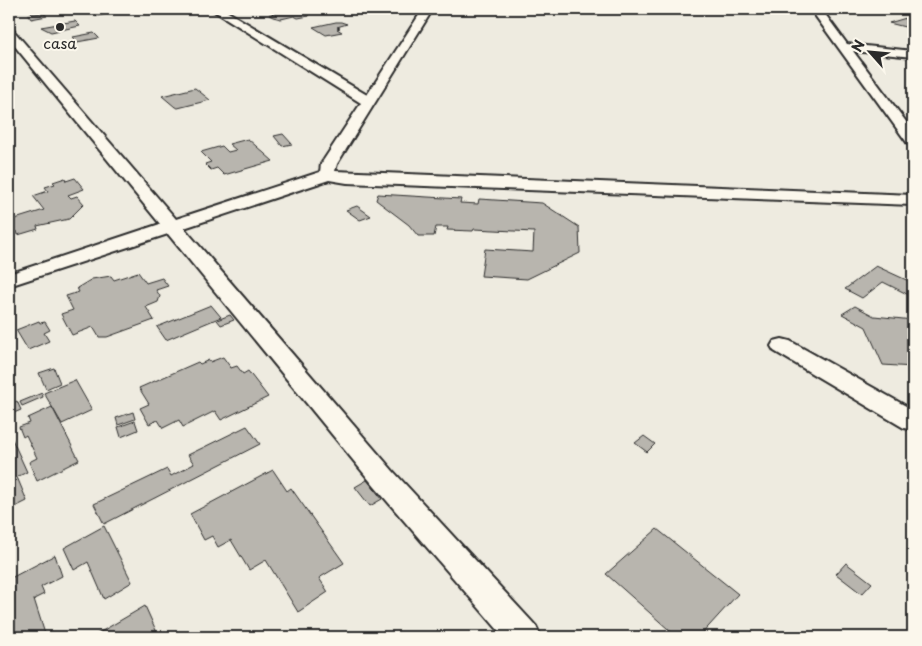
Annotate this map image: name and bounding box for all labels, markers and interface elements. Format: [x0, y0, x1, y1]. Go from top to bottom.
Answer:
marker: casa [54, 21, 66, 33]
north arrow [844, 28, 894, 78]
place label: casa [43, 31, 77, 54]
text: N [846, 36, 870, 56]

